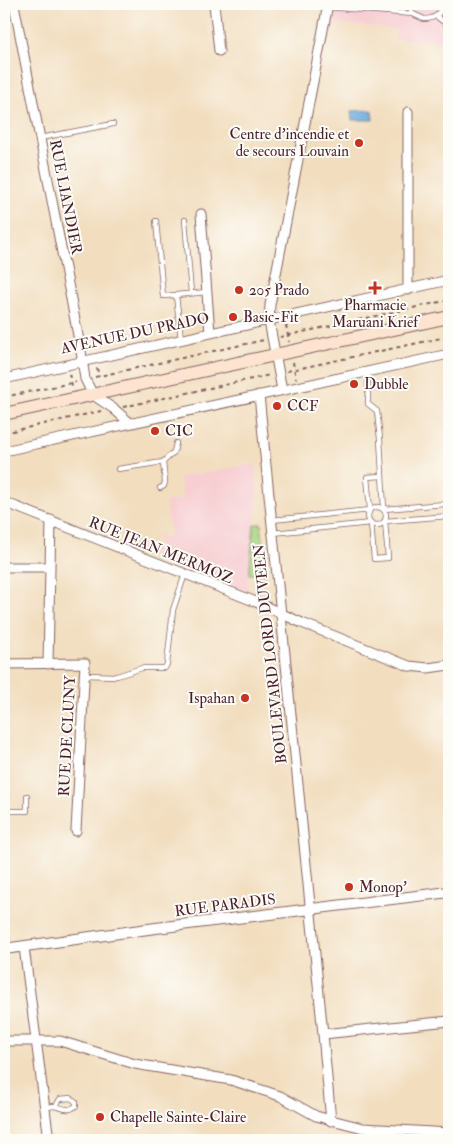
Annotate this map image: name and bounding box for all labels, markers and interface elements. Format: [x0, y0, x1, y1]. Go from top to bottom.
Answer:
place label: Centre d'incendie et de secours Louvain [230, 125, 349, 161]
marker: Centre d'incendie et de secours Louvain [353, 137, 365, 149]
street label: RUE LIANDIER [45, 138, 86, 257]
place label: 205 Prado [249, 281, 309, 300]
marker: Pharmacie Maruani Krief [369, 282, 381, 294]
marker: 205 Prado [233, 284, 245, 296]
place label: Pharmacie Maruani Krief [332, 296, 420, 332]
street label: AVENUE DU PRADO [58, 308, 211, 359]
place label: Basic-Fit [243, 308, 299, 327]
marker: Basic-Fit [227, 311, 239, 323]
place label: Dubble [364, 375, 409, 394]
marker: Dubble [348, 378, 360, 390]
place label: CCF [287, 397, 319, 416]
marker: CCF [271, 400, 283, 412]
place label: CIC [165, 422, 193, 441]
marker: CIC [149, 425, 161, 437]
street label: RUE JEAN MERMOZ [86, 513, 236, 589]
street label: BOULEVARD LORD DUVEEN [249, 543, 291, 765]
street label: RUE DE CLUNY [55, 674, 80, 797]
place label: Ispahan [188, 689, 235, 709]
marker: Ispahan [239, 692, 251, 704]
place label: Monop' [359, 878, 407, 898]
marker: Monop' [343, 881, 355, 893]
street label: RUE PARADIS [174, 890, 277, 921]
place label: Chapelle Sainte-Claire [110, 1108, 246, 1128]
marker: Chapelle Sainte-Claire [94, 1111, 106, 1123]

